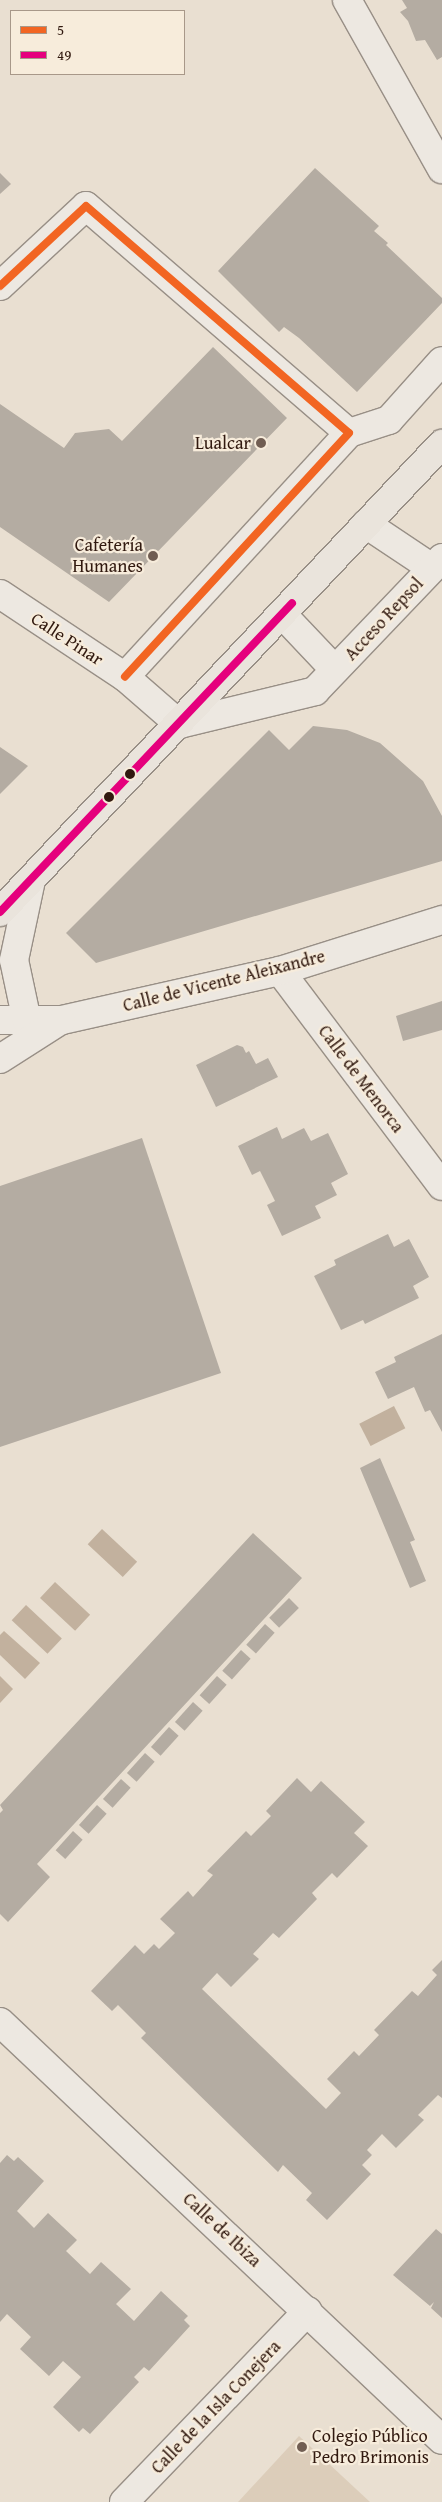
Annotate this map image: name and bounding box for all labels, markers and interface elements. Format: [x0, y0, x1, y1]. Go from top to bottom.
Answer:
legend [10, 10, 185, 75]
text: 5 [57, 19, 64, 40]
text: 49 [57, 44, 71, 65]
place label: Lualcar [195, 432, 251, 454]
marker: Lualcar [255, 437, 267, 449]
place label: Cafetería Humanes [72, 535, 143, 578]
marker: Cafetería Humanes [147, 550, 159, 562]
street label: Acceso Repsol [340, 573, 428, 665]
street label: Calle Pinar [27, 608, 107, 670]
unlabelled marker [125, 769, 135, 779]
unlabelled marker [104, 792, 114, 802]
street label: Calle de Vicente Aleixandre [121, 945, 327, 1017]
street label: Calle de Menorca [314, 1021, 408, 1137]
street label: Calle de Ibiza [178, 2188, 266, 2272]
street label: Calle de la Isla Conejera [147, 2336, 285, 2478]
place label: Colegio Público Pedro Brimonis [312, 2426, 429, 2468]
marker: Colegio Público Pedro Brimonis [296, 2441, 308, 2453]

